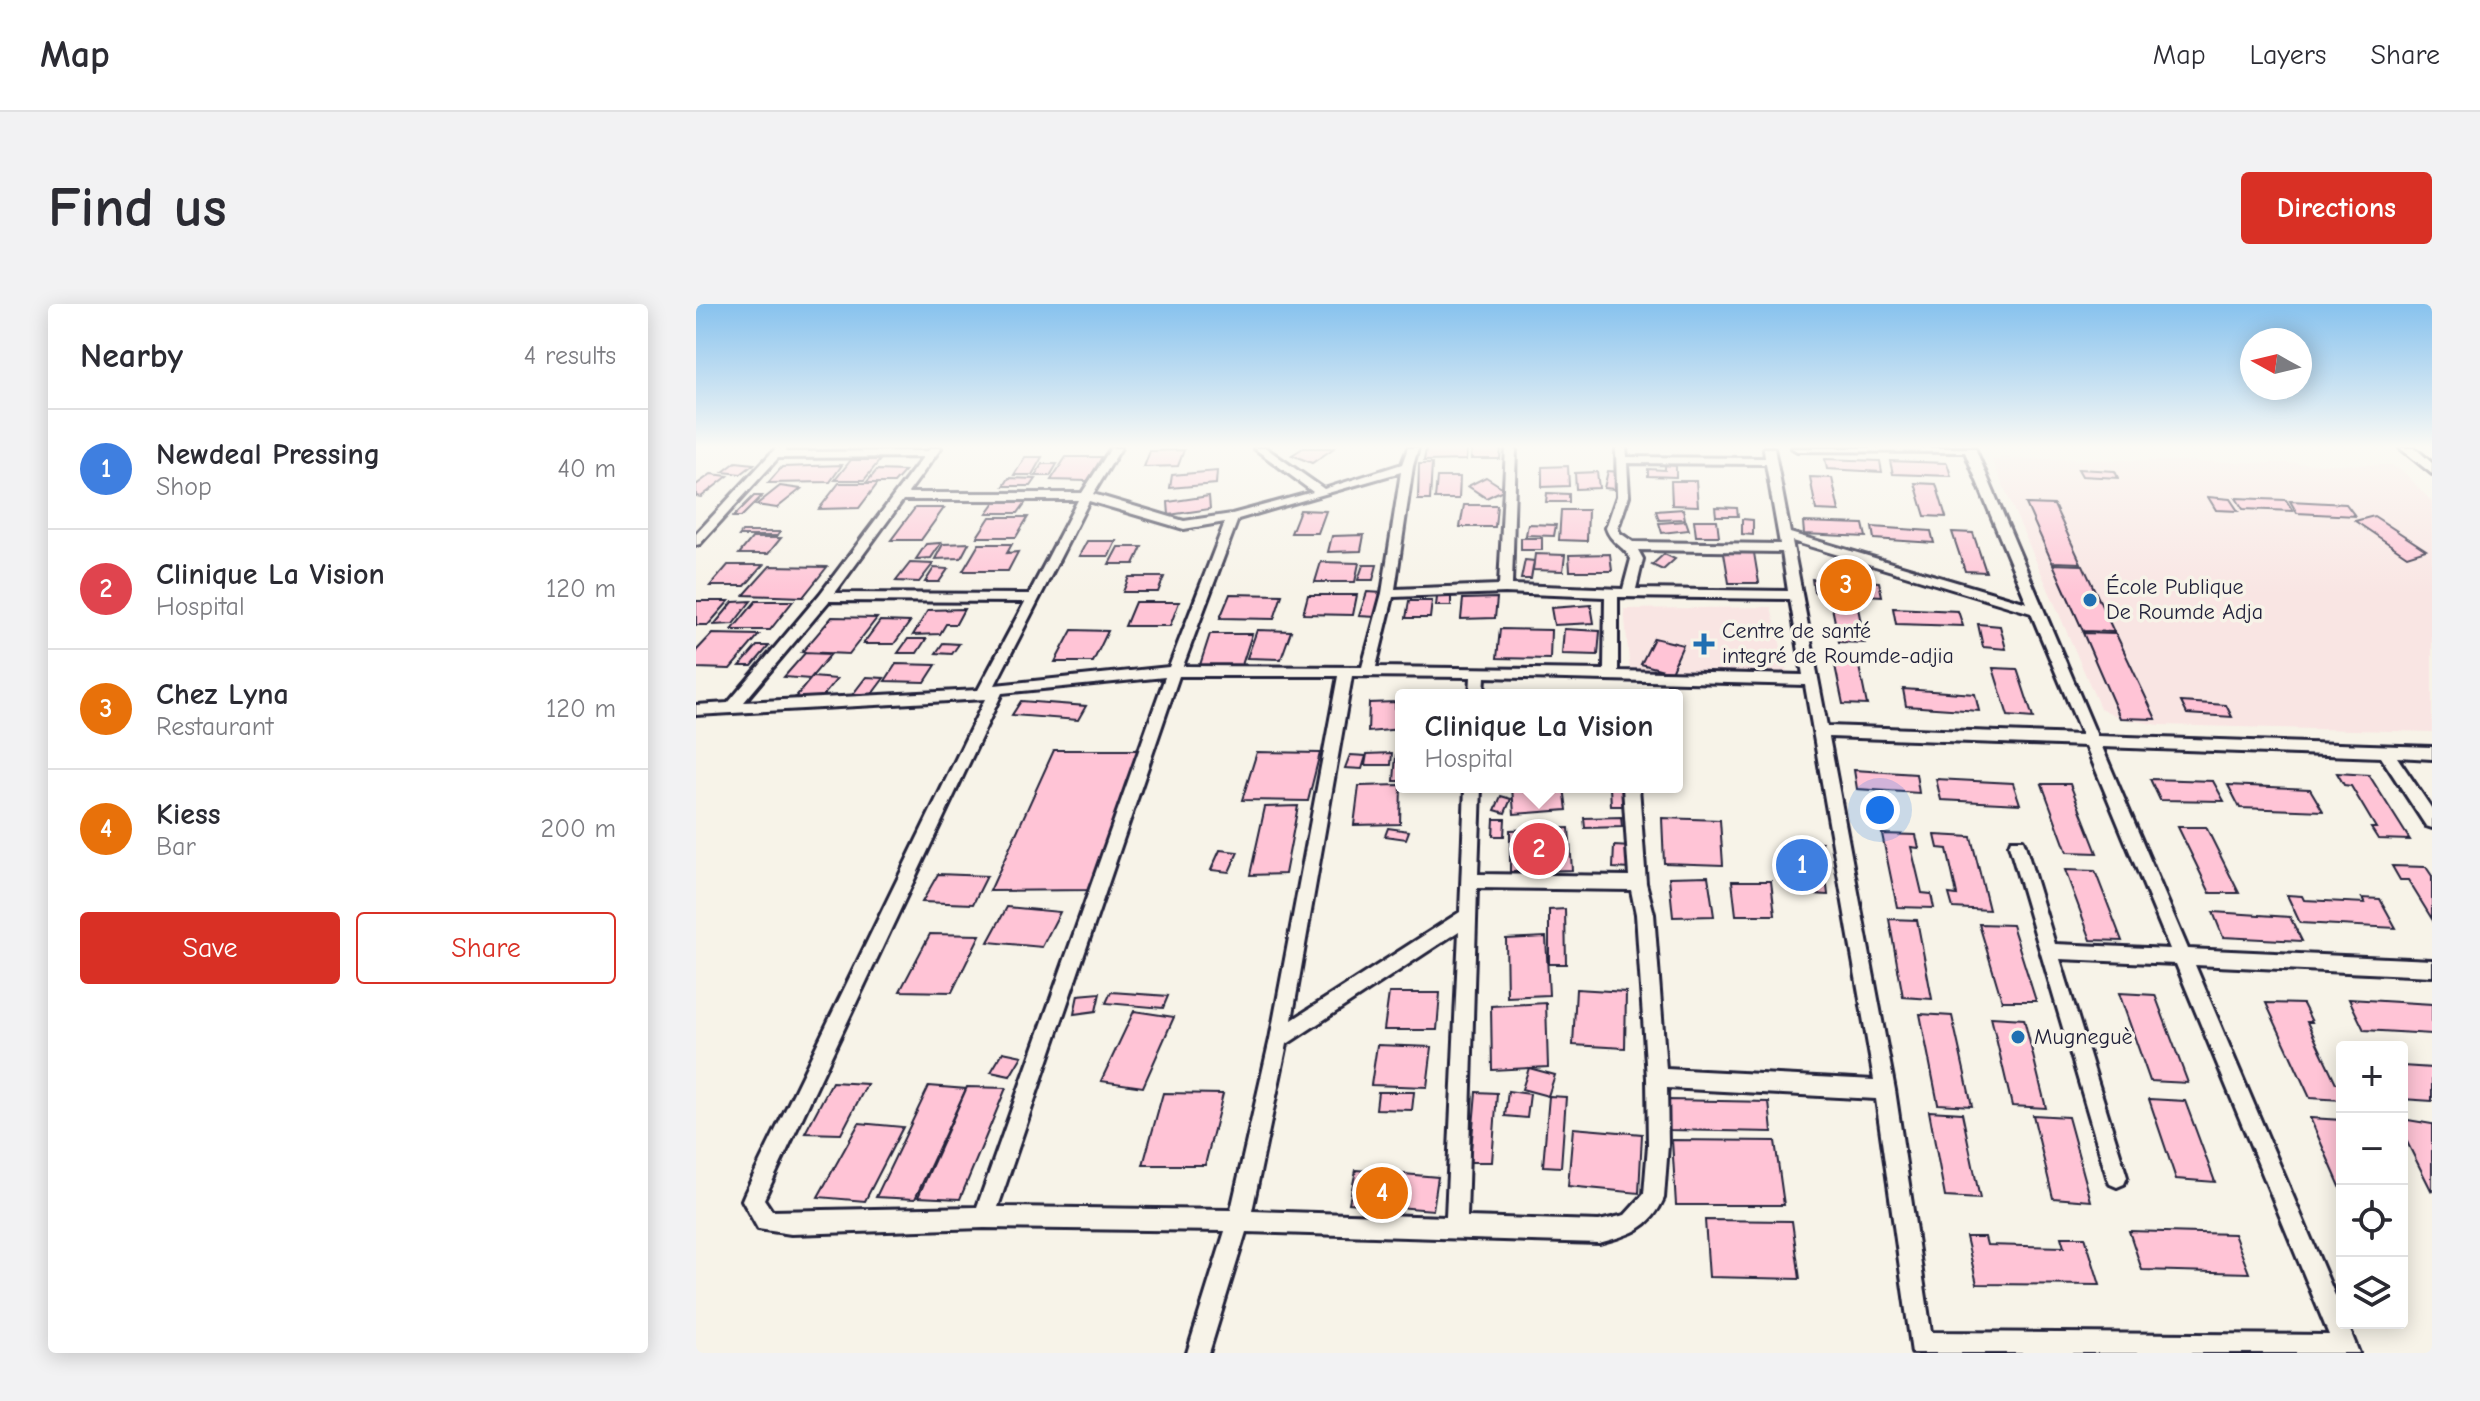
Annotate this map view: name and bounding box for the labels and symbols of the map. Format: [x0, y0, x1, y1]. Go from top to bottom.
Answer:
north arrow [2240, 328, 2312, 400]
pin: 3 [1820, 555, 1872, 615]
place label: École Publique De Roumde Adja [2106, 574, 2263, 625]
marker: École Publique De Roumde Adja [2081, 591, 2099, 609]
place label: Centre de santé integré de Roumde-adjia [1722, 618, 1954, 669]
marker: Centre de santé integré de Roumde-adjia [1693, 633, 1715, 655]
your location [1860, 790, 1900, 830]
pin: 2 [1513, 819, 1565, 879]
pin: 1 [1776, 835, 1828, 895]
place label: Mugneguè [2034, 1024, 2132, 1050]
marker: Mugneguè [2009, 1028, 2027, 1046]
pin: 4 [1356, 1163, 1408, 1223]

